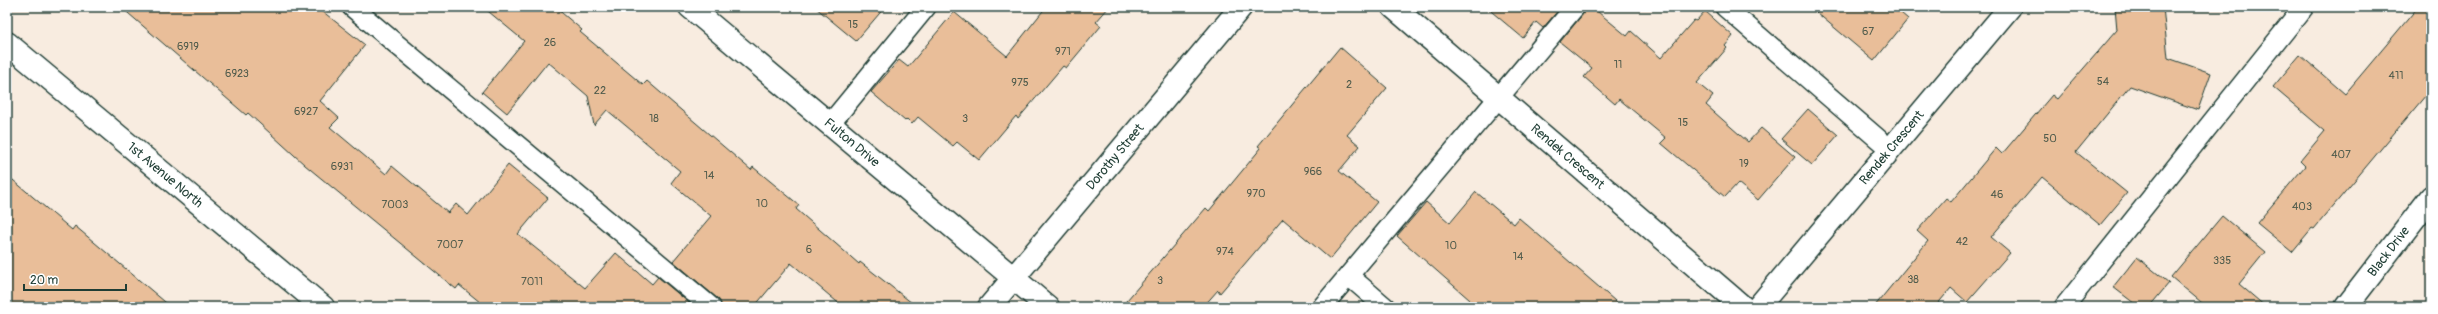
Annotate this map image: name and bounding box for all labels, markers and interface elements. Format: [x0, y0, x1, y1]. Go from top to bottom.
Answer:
house number: 15 [848, 18, 858, 31]
house number: 67 [1862, 25, 1874, 38]
house number: 26 [544, 36, 556, 49]
house number: 6919 [177, 40, 199, 53]
house number: 971 [1055, 45, 1071, 58]
house number: 11 [1614, 58, 1622, 71]
house number: 6923 [225, 67, 249, 80]
house number: 411 [2389, 69, 2403, 82]
house number: 54 [2097, 75, 2110, 88]
house number: 975 [1011, 76, 1029, 89]
house number: 2 [1346, 78, 1352, 91]
house number: 22 [594, 84, 606, 97]
house number: 6927 [294, 105, 318, 118]
street label: Rendek Crescent [1856, 107, 1928, 188]
house number: 18 [649, 112, 659, 125]
house number: 3 [962, 112, 968, 125]
street label: Fulton Drive [821, 115, 883, 171]
house number: 15 [1678, 116, 1688, 129]
street label: Dorothy Street [1083, 120, 1148, 193]
street label: Rendek Crescent [1527, 121, 1608, 193]
house number: 50 [2043, 132, 2057, 145]
street label: 1st Avenue North [124, 139, 206, 211]
house number: 407 [2331, 148, 2351, 161]
house number: 19 [1739, 157, 1749, 170]
house number: 6931 [331, 160, 353, 173]
house number: 966 [1304, 165, 1322, 178]
house number: 14 [704, 169, 715, 182]
house number: 970 [1247, 187, 1266, 200]
house number: 46 [1991, 188, 2003, 201]
house number: 10 [756, 197, 768, 210]
house number: 7003 [382, 198, 408, 211]
house number: 403 [2292, 200, 2312, 213]
street label: Black Drive [2364, 223, 2414, 280]
house number: 42 [1956, 235, 1968, 248]
house number: 7007 [437, 238, 464, 251]
house number: 10 [1445, 239, 1457, 252]
house number: 6 [806, 243, 812, 256]
house number: 974 [1216, 245, 1235, 258]
house number: 14 [1513, 250, 1524, 263]
house number: 335 [2213, 254, 2231, 267]
scale bar [24, 266, 126, 292]
text: 20 m [30, 273, 59, 288]
house number: 38 [1907, 273, 1919, 286]
house number: 3 [1157, 274, 1163, 287]
house number: 7011 [521, 275, 543, 288]

